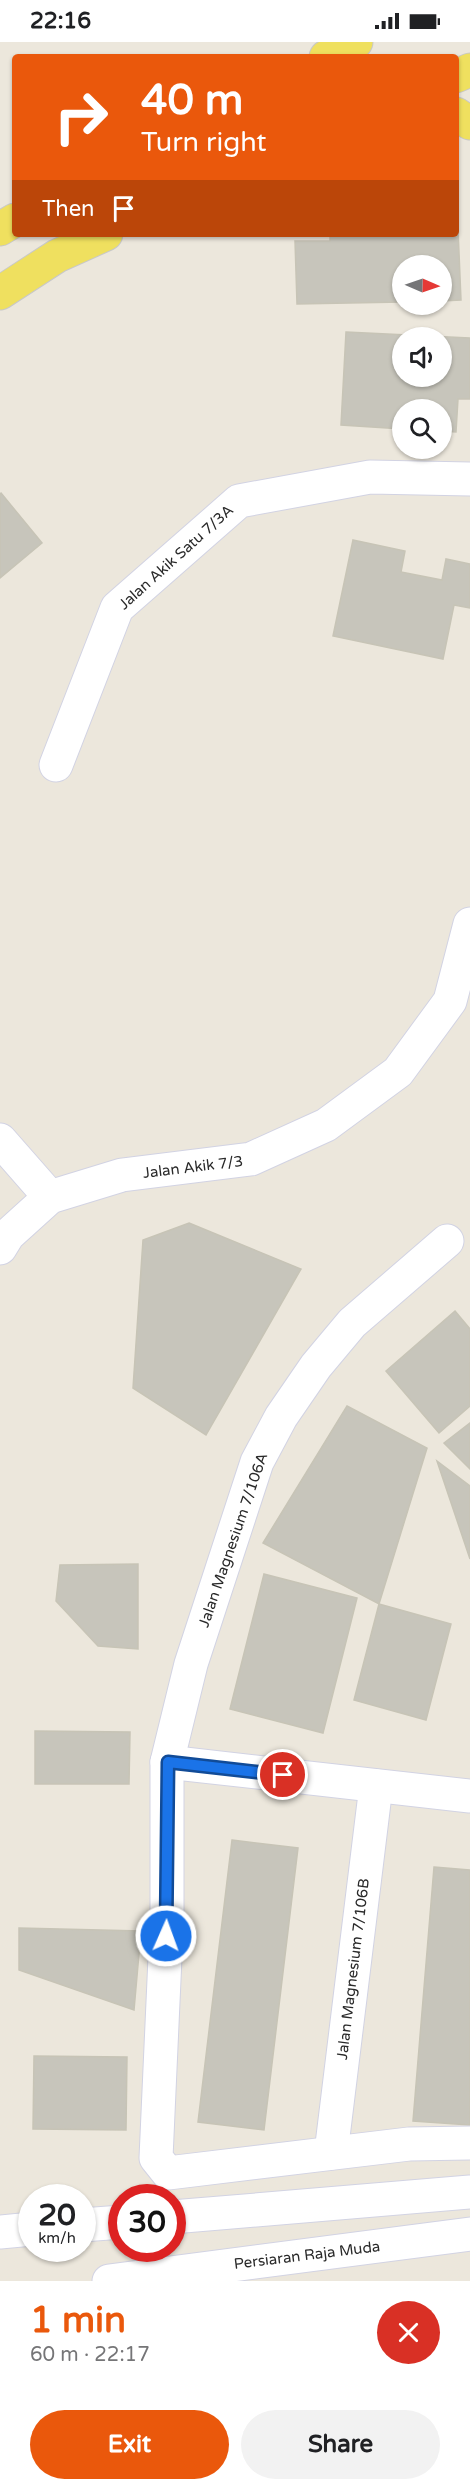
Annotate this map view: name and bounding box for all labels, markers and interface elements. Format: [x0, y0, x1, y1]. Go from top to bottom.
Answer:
text: 22:16 [30, 8, 91, 34]
text: 40 m [141, 75, 243, 126]
icon: right [42, 78, 120, 156]
text: Turn right [141, 126, 267, 159]
icon: arrive [107, 192, 140, 225]
text: Then [42, 196, 95, 222]
north arrow [392, 255, 452, 315]
map controls [392, 255, 452, 459]
button: sound [392, 327, 452, 387]
button: search [392, 399, 452, 459]
street label: Jalan Akik Satu 7/3A [115, 501, 237, 613]
street label: Jalan Akik 7/3 [142, 1152, 244, 1182]
street label: Jalan Magnesium 7/106A [195, 1450, 271, 1630]
pin [257, 1749, 308, 1800]
icon: arrive [266, 1758, 299, 1791]
street label: Jalan Magnesium 7/106B [333, 1877, 373, 2061]
position arrow [134, 1904, 198, 1968]
speed limit sign: 30 [108, 2184, 186, 2262]
text: 20 [38, 2197, 76, 2234]
text: km/h [38, 2229, 76, 2247]
street label: Persiaran Raja Muda [233, 2237, 381, 2273]
text: 1 min [30, 2299, 126, 2342]
button: close [377, 2301, 440, 2364]
text: 60 m · 22:17 [30, 2343, 150, 2367]
button: Exit [30, 2410, 229, 2479]
button: Share [241, 2410, 440, 2479]

